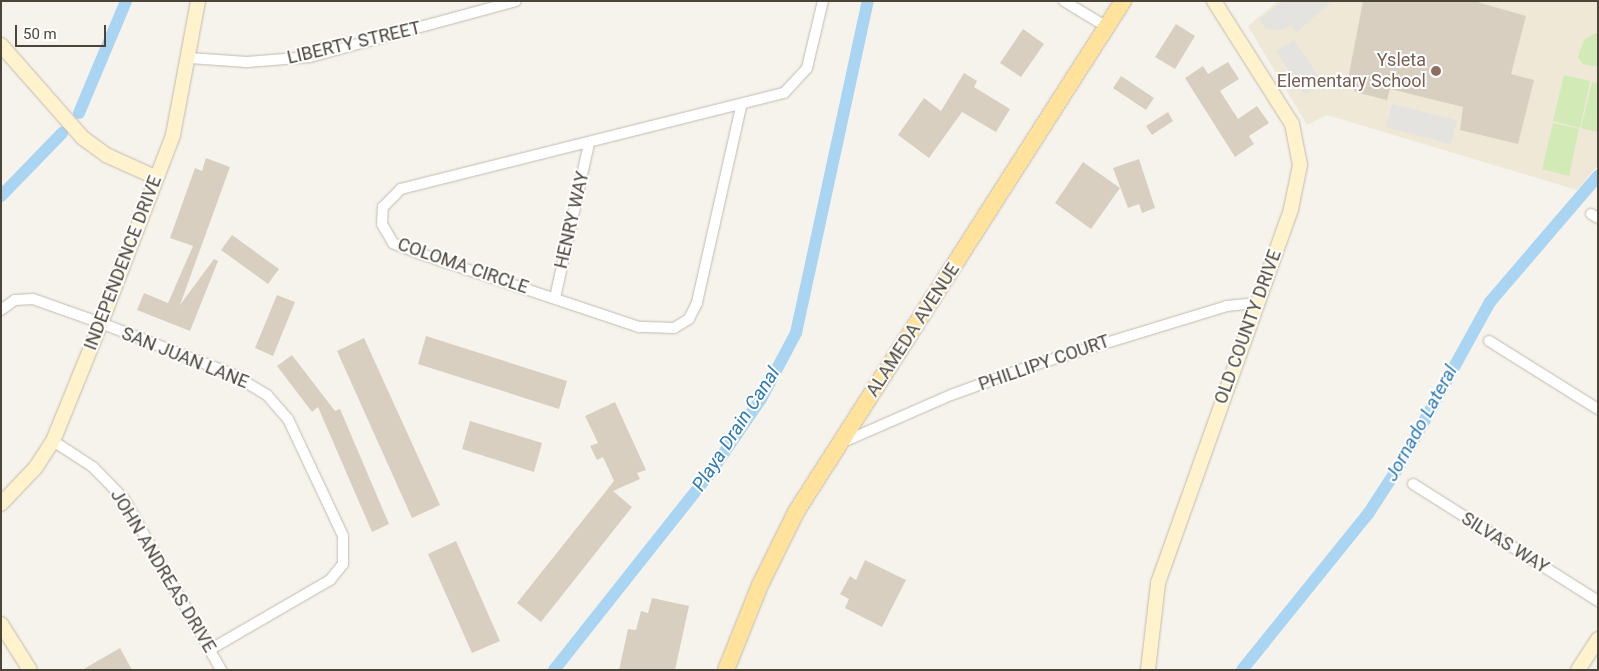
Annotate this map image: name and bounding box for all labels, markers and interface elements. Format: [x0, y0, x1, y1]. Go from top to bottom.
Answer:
scale bar [18, 15, 109, 47]
street label: LIBERTY STREET [285, 17, 423, 69]
text: 50 m [23, 25, 57, 43]
place label: Ysleta Elementary School [1277, 50, 1426, 92]
marker: Ysleta Elementary School [1430, 65, 1442, 77]
street label: HENRY WAY [550, 169, 594, 271]
street label: INDEPENDENCE DRIVE [80, 173, 166, 353]
street label: COLOMA CIRCLE [395, 233, 531, 299]
street label: OLD COUNTY DRIVE [1210, 247, 1286, 407]
street label: ALAMEDA AVENUE [862, 259, 964, 401]
street label: SAN JUAN LANE [118, 323, 252, 393]
street label: PHILLIPY COURT [976, 331, 1112, 395]
water label: Jornado Lateral [1380, 361, 1462, 485]
water label: Playa Drain Canal [687, 363, 785, 495]
street label: JOHN ANDREAS DRIVE [106, 485, 220, 657]
street label: SILVAS WAY [1457, 508, 1553, 578]

